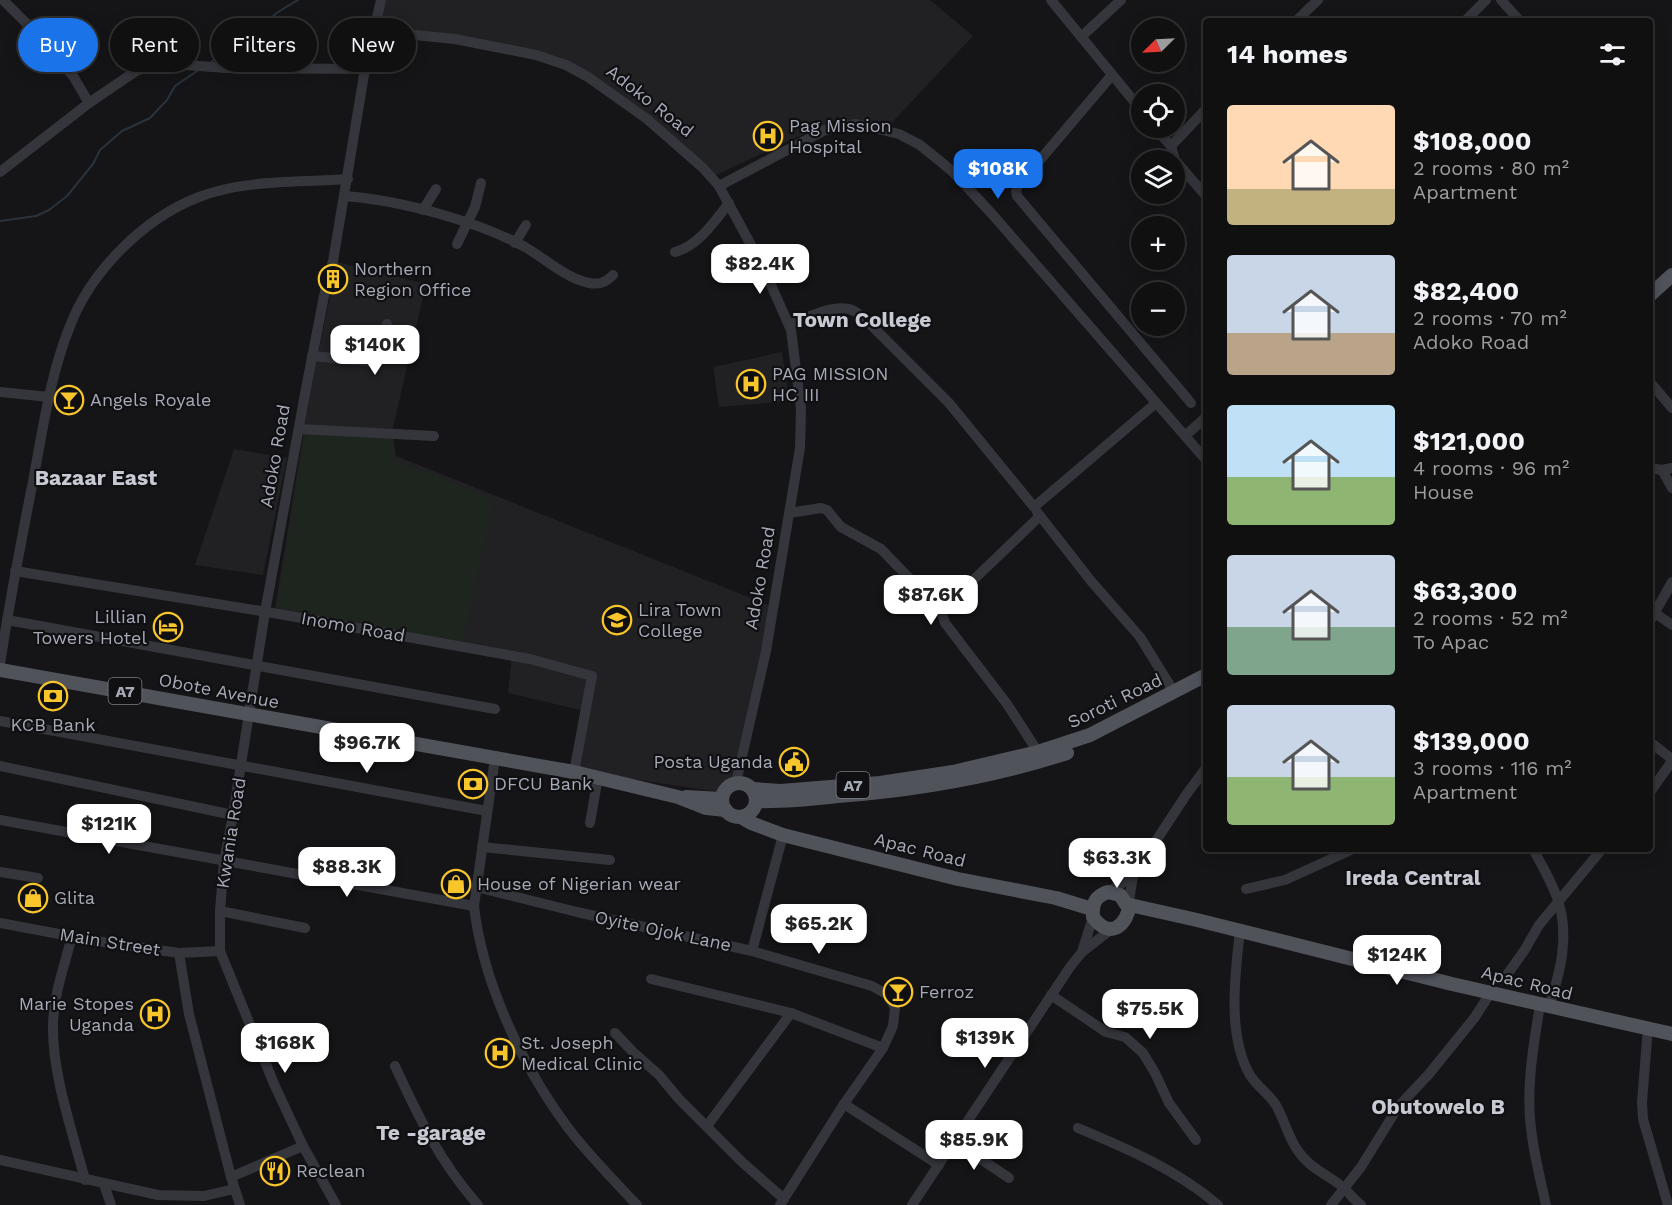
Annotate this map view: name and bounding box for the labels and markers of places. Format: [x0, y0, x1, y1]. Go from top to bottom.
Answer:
place label: Pag Mission Hospital [789, 115, 892, 157]
hospital icon: Pag Mission Hospital [752, 120, 784, 152]
pin: $108K [956, 149, 1040, 200]
pin: $82.4K [711, 244, 809, 295]
place label: Northern Region Office [354, 258, 471, 300]
building icon: Northern Region Office [317, 263, 349, 295]
pin: $140K [333, 325, 417, 376]
place label: PAG MISSION HC III [772, 363, 889, 405]
hospital icon: PAG MISSION HC III [735, 368, 767, 400]
bar icon: Angels Royale [53, 384, 85, 416]
place label: Angels Royale [90, 389, 211, 410]
pin: $87.6K [882, 575, 980, 626]
place label: Lira Town College [638, 599, 722, 641]
school or university icon: Lira Town College [601, 604, 633, 636]
place label: Lillian Towers Hotel [33, 606, 147, 648]
hotel icon: Lillian Towers Hotel [152, 611, 184, 643]
bank icon: KCB Bank [37, 680, 69, 712]
place label: KCB Bank [11, 714, 95, 735]
pin: $96.7K [318, 723, 416, 774]
public building icon: Posta Uganda [778, 746, 810, 778]
place label: Posta Uganda [653, 751, 773, 772]
bank icon: DFCU Bank [457, 768, 489, 800]
place label: DFCU Bank [494, 773, 592, 794]
pin: $121K [67, 804, 151, 855]
pin: $63.3K [1068, 838, 1166, 889]
pin: $88.3K [298, 847, 396, 898]
shop icon: House of Nigerian wear [440, 868, 472, 900]
place label: House of Nigerian wear [477, 873, 681, 894]
shop icon: Glita [17, 882, 49, 914]
place label: Glita [54, 887, 95, 908]
pin: $65.2K [770, 904, 868, 955]
pin: $124K [1355, 935, 1439, 986]
bar icon: Ferroz [882, 976, 914, 1008]
place label: Ferroz [919, 981, 974, 1002]
pin: $75.5K [1101, 989, 1199, 1040]
place label: Marie Stopes Uganda [19, 993, 134, 1035]
hospital icon: Marie Stopes Uganda [139, 998, 171, 1030]
pin: $139K [943, 1018, 1027, 1069]
pin: $168K [243, 1023, 327, 1074]
place label: St. Joseph Medical Clinic [521, 1032, 643, 1074]
hospital icon: St. Joseph Medical Clinic [484, 1037, 516, 1069]
pin: $85.9K [925, 1120, 1023, 1171]
restaurant icon: Reclean [259, 1155, 291, 1187]
place label: Reclean [296, 1160, 365, 1181]

